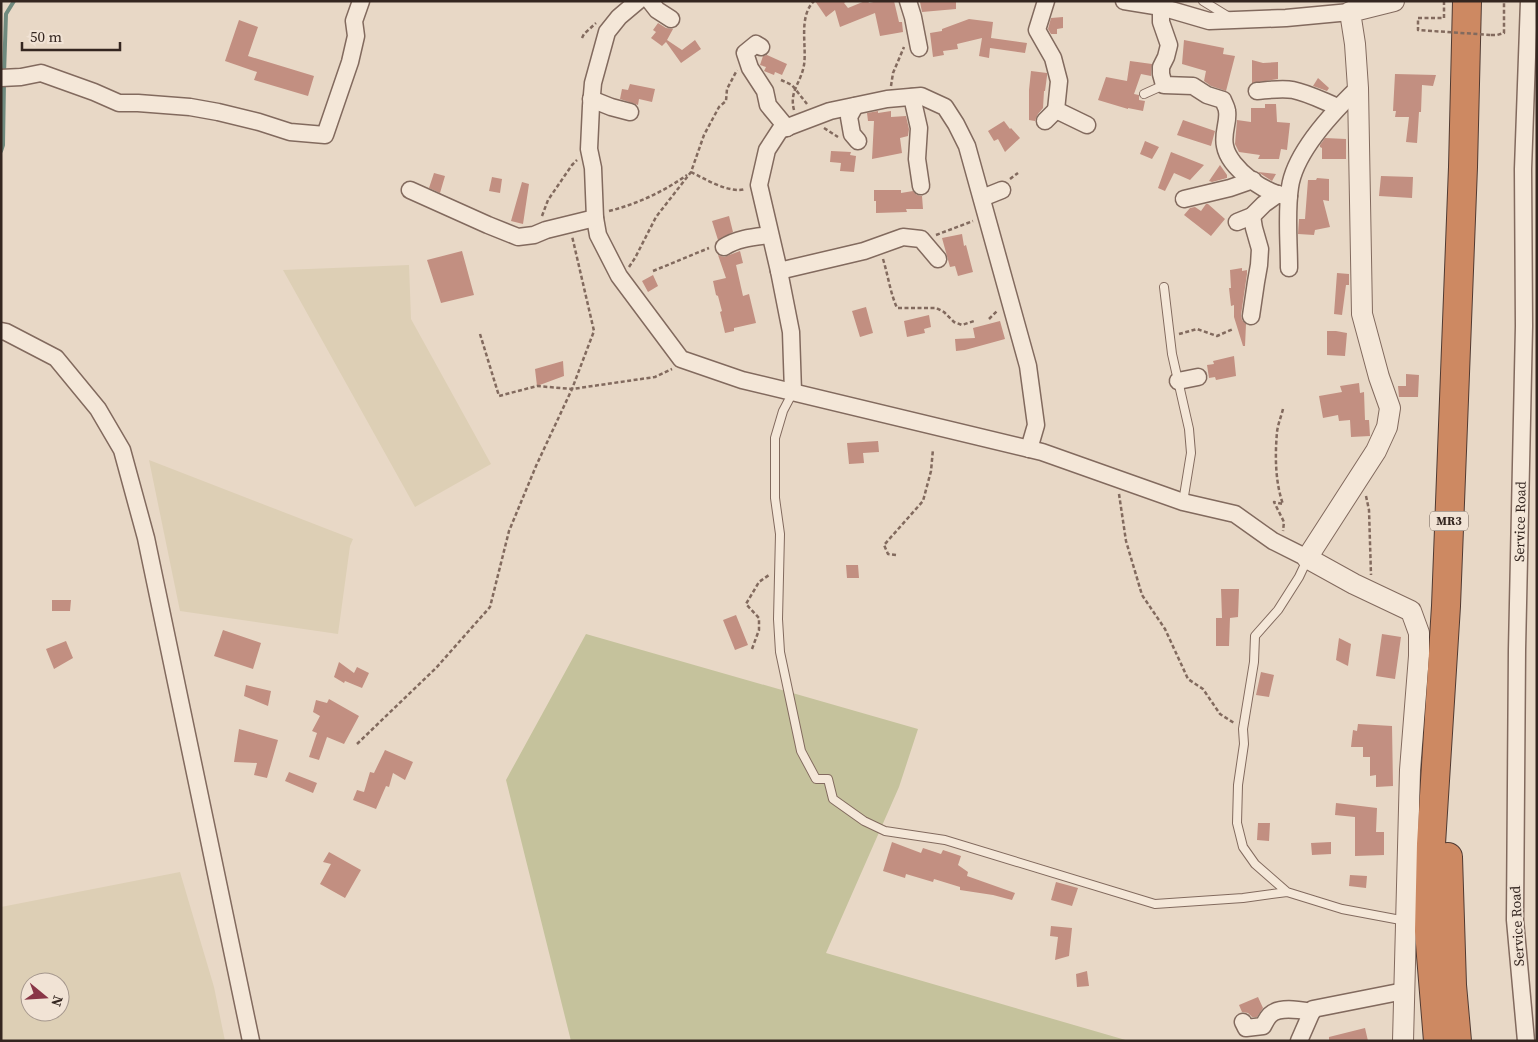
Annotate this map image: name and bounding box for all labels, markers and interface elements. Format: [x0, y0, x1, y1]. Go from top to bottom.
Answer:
scale bar [22, 20, 120, 52]
text: 50 m [30, 26, 62, 47]
street label: Service Road [1509, 481, 1531, 562]
road number: MR3 [1430, 512, 1468, 530]
street label: Service Road [1505, 885, 1529, 967]
north arrow [20, 972, 70, 1022]
text: N [46, 993, 68, 1009]

